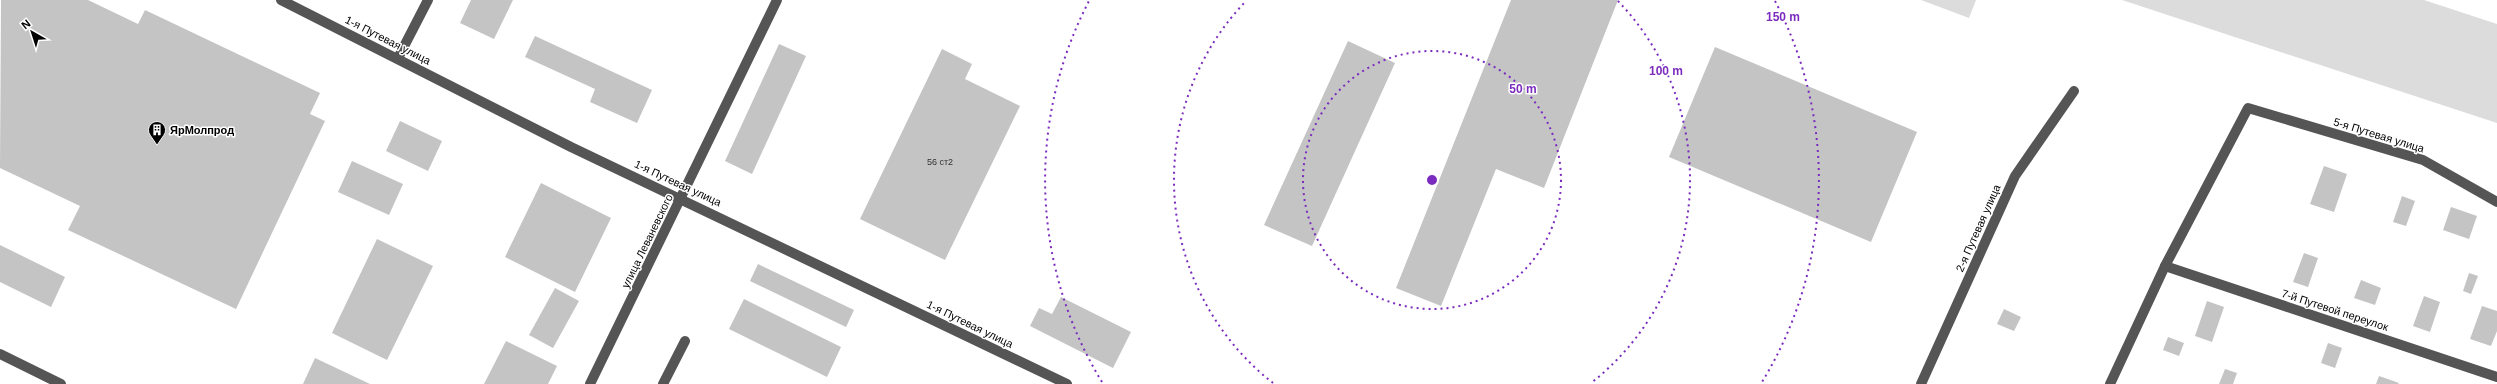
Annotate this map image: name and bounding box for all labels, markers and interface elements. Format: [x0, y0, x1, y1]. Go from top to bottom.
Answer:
text: 150 m [1766, 10, 1800, 24]
north arrow [12, 12, 52, 52]
street label: 1-я Путевая улица [343, 13, 434, 67]
text: N [19, 17, 33, 31]
text: 100 m [1649, 64, 1683, 78]
text: 50 m [1509, 82, 1537, 96]
street label: 5-я Путевая улица [2332, 115, 2427, 155]
building icon: ЯрМолпрод [147, 120, 167, 145]
place label: ЯрМолпрод [170, 124, 234, 136]
house number: 56 ст2 [927, 157, 953, 167]
street label: 1-я Путевая улица [633, 158, 724, 209]
centre of rings [1425, 173, 1439, 187]
street label: 2-я Путевая улица [1953, 182, 2003, 274]
street label: улица Леваневского [619, 192, 675, 290]
street label: 7-й Путевой переулок [2280, 287, 2390, 333]
street label: 1-я Путевая улица [925, 298, 1016, 350]

